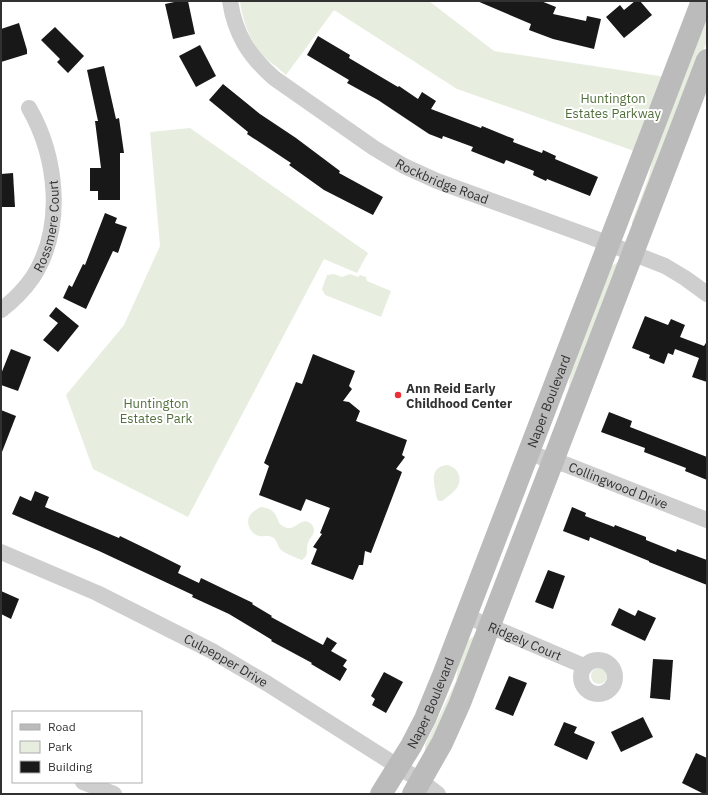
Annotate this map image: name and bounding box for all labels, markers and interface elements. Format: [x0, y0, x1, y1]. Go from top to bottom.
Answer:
park label: Huntington Estates Parkway [565, 90, 661, 122]
street label: Rockbridge Road [392, 155, 491, 208]
street label: Rossmere Court [30, 179, 63, 275]
street label: Naper Boulevard [523, 353, 574, 450]
place label: Ann Reid Early Childhood Center [406, 380, 512, 412]
marker: Ann Reid Early Childhood Center [393, 390, 403, 400]
park label: Huntington Estates Park [120, 395, 192, 427]
street label: Collingwood Drive [566, 458, 670, 513]
street label: Ridgely Court [485, 618, 564, 665]
street label: Culpepper Drive [181, 630, 271, 691]
street label: Naper Boulevard [403, 655, 458, 752]
legend [12, 711, 142, 783]
text: Road [48, 719, 76, 734]
text: Park [48, 739, 73, 754]
text: Building [48, 759, 93, 774]

